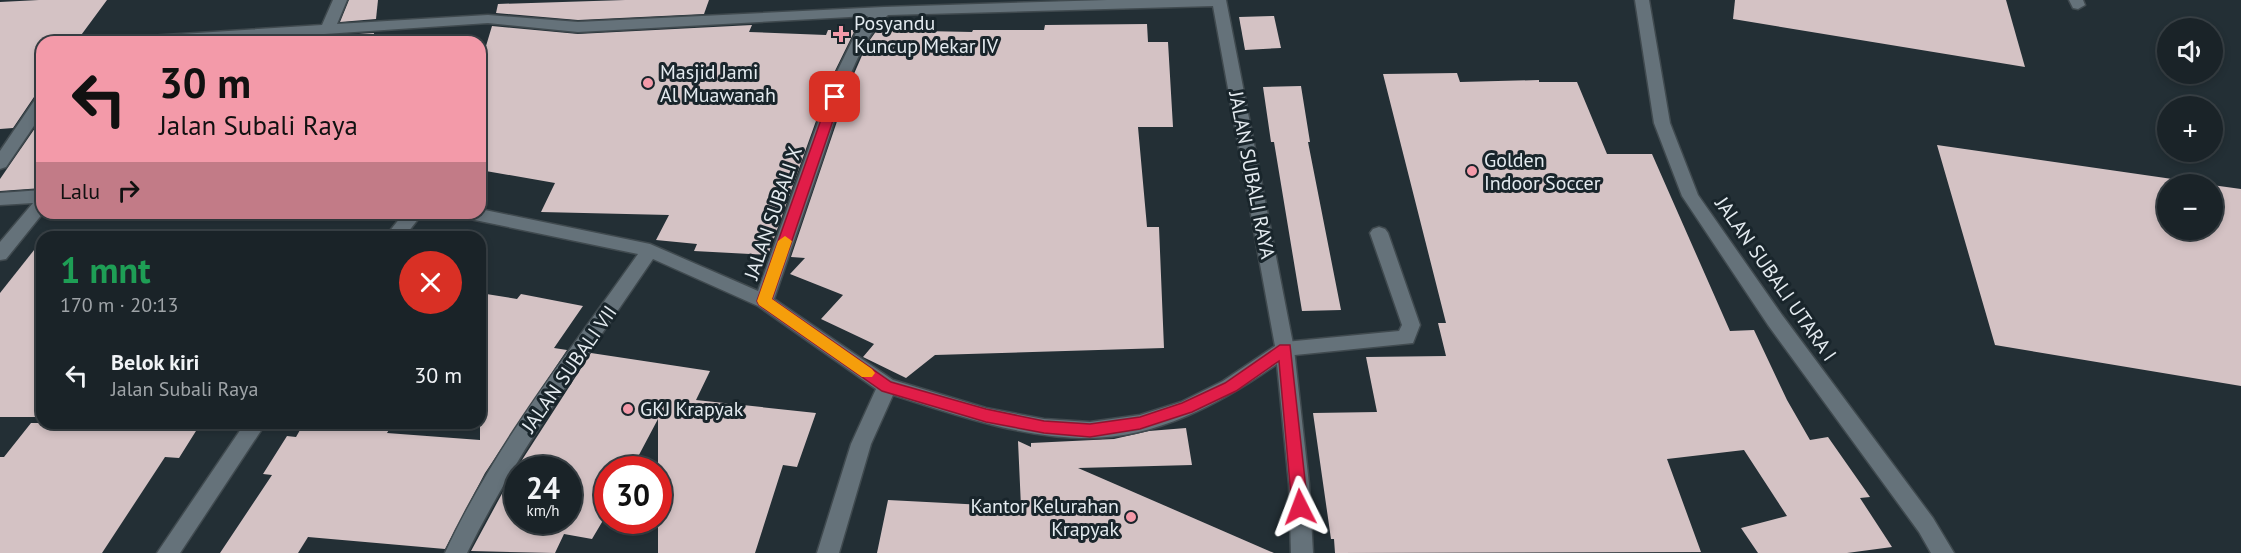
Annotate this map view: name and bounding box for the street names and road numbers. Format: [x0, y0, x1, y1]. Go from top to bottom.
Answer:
street label: JALAN SUBALI RAYA [1223, 88, 1281, 261]
street label: JALAN SUBALI X [738, 143, 808, 284]
street label: JALAN SUBALI UTARA I [1709, 191, 1843, 366]
street label: JALAN SUBALI VII [515, 300, 623, 438]

